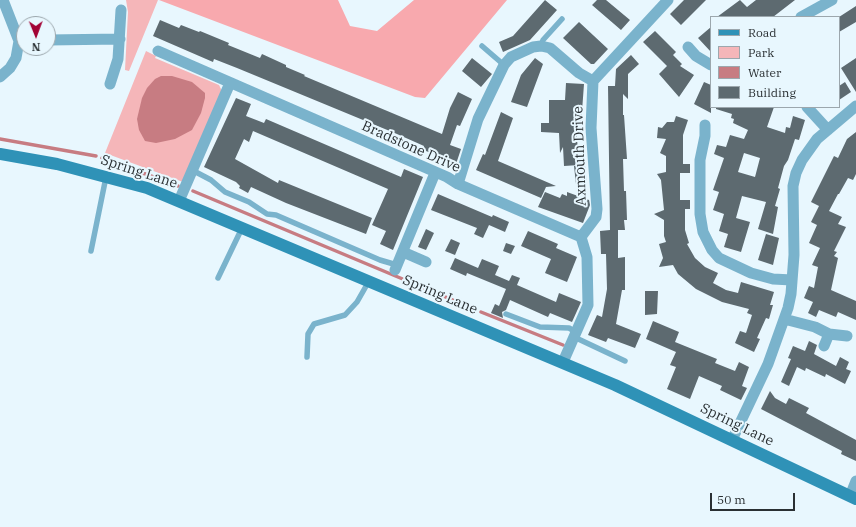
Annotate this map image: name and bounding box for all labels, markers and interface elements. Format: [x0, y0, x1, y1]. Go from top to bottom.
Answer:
north arrow [16, 16, 56, 56]
legend [710, 16, 840, 108]
text: Road [748, 25, 777, 40]
text: N [32, 40, 41, 54]
text: Park [748, 45, 774, 60]
text: Water [748, 65, 781, 80]
text: Building [748, 85, 796, 100]
street label: Axmouth Drive [570, 106, 590, 206]
street label: Bradstone Drive [359, 118, 463, 176]
street label: Spring Lane [99, 152, 179, 192]
street label: Spring Lane [400, 272, 480, 318]
street label: Spring Lane [698, 400, 776, 450]
scale bar [712, 485, 797, 511]
text: 50 m [717, 492, 746, 507]

